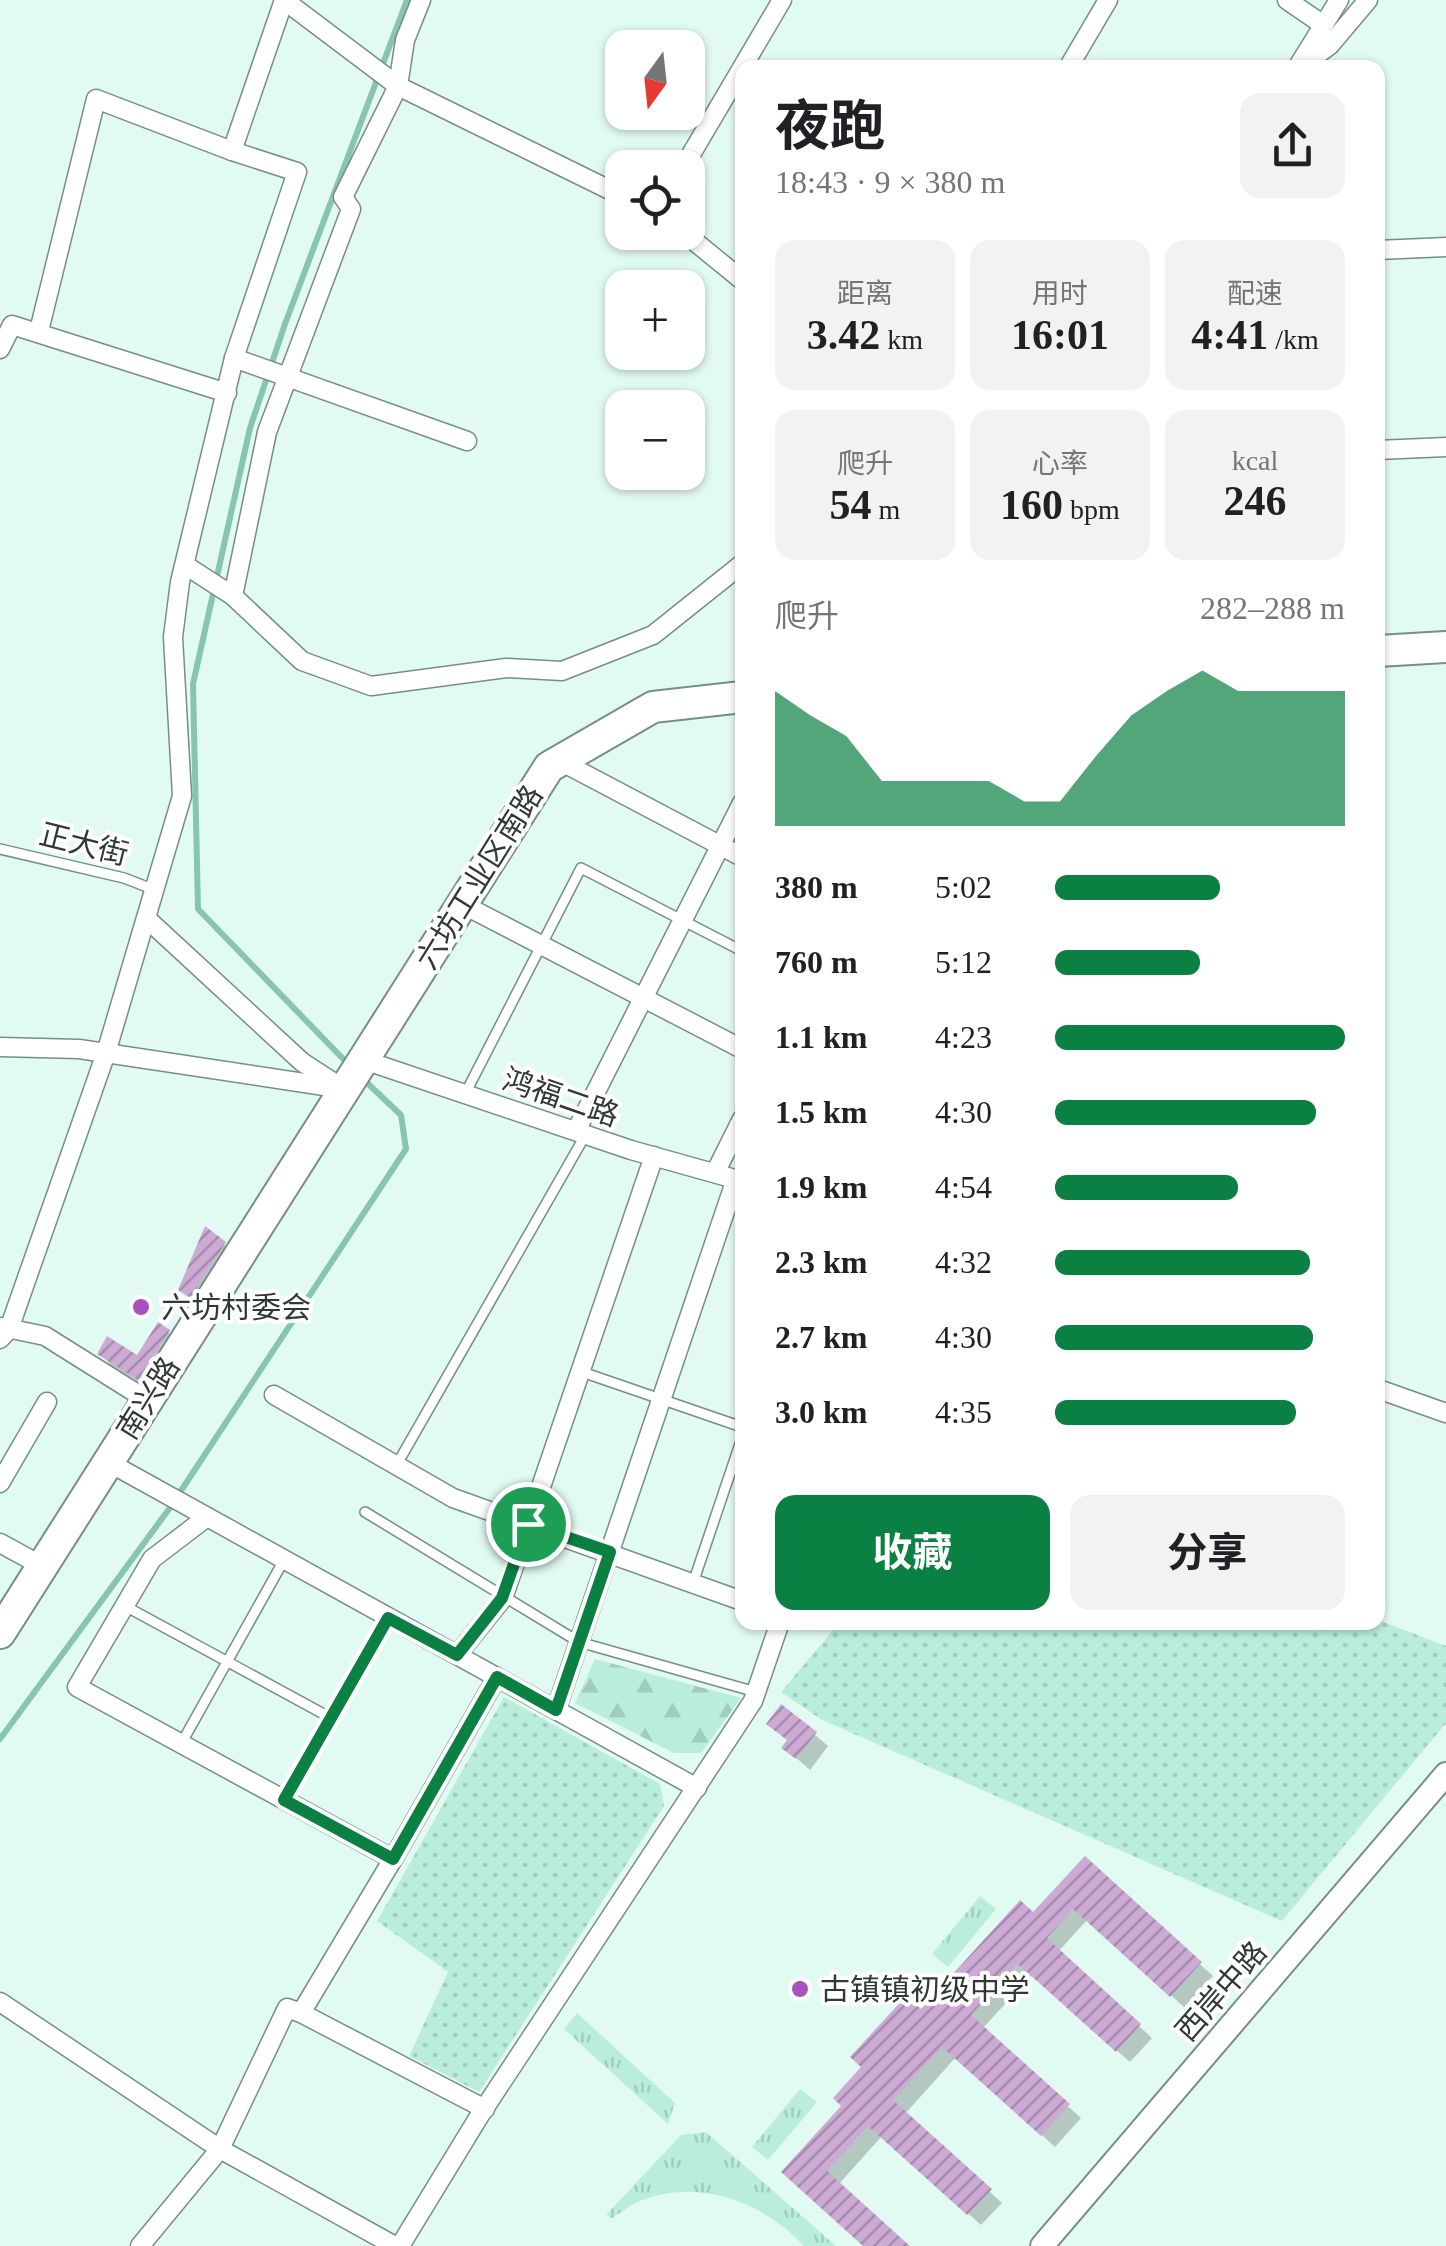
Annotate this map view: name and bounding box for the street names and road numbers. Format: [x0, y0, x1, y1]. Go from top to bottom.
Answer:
street label: 六坊工业区南路 [409, 779, 549, 975]
street label: 正大街 [36, 817, 132, 871]
street label: 鸿福二路 [499, 1062, 623, 1132]
street label: 南兴路 [110, 1351, 186, 1445]
street label: 西岸中路 [1169, 1935, 1273, 2047]

